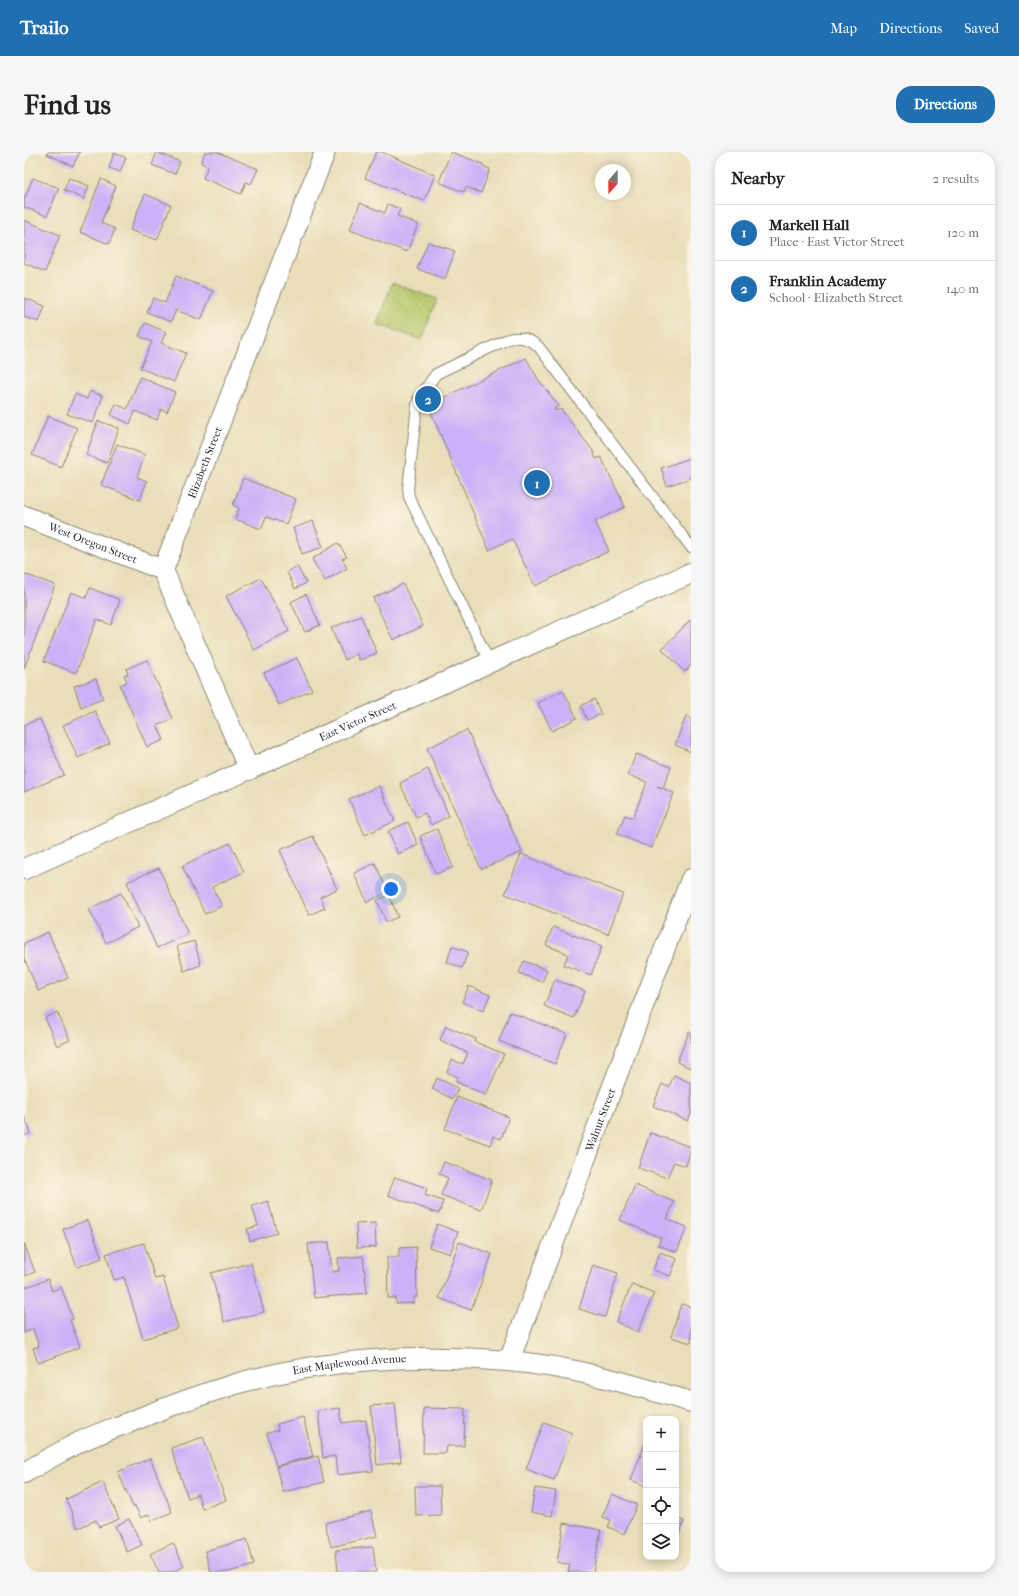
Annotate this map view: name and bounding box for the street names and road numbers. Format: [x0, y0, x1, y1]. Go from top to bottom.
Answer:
street label: Elizabeth Street [185, 425, 225, 500]
street label: West Oregon Street [46, 520, 139, 566]
street label: East Victor Street [317, 699, 398, 744]
street label: Walnut Street [583, 1087, 618, 1154]
street label: East Maplewood Avenue [291, 1352, 407, 1377]

